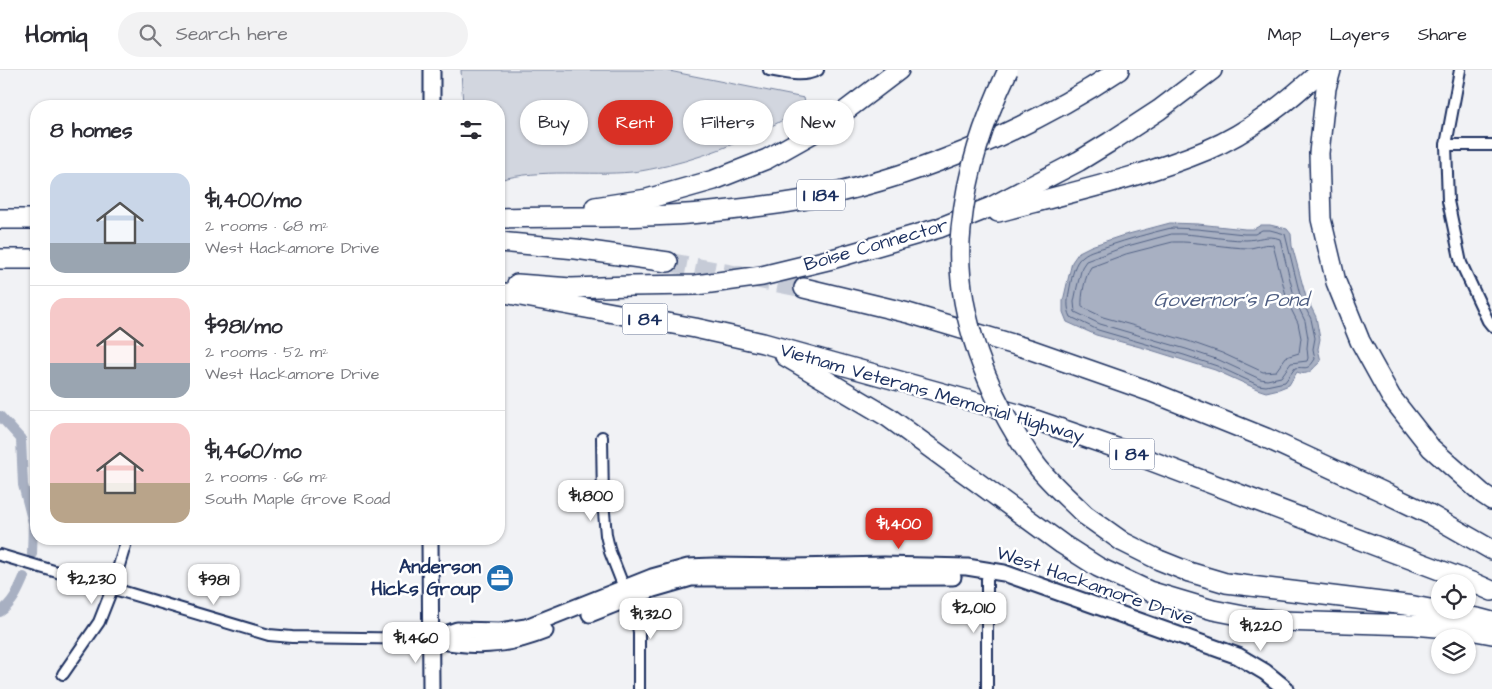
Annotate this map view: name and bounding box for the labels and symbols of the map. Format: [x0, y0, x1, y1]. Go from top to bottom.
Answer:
road number: I 184 [797, 180, 845, 210]
street label: Boise Connector [801, 211, 952, 278]
water label: Governor's Pond [1153, 286, 1312, 314]
road number: I 84 [622, 303, 668, 334]
street label: Vietnam Veterans Memorial Highway [776, 337, 1088, 451]
road number: I 84 [1110, 438, 1154, 469]
pin: $1,800 [550, 480, 632, 522]
pin: $1,400 [858, 508, 940, 550]
street label: West Hackamore Drive [993, 540, 1197, 632]
place label: Anderson Hicks Group [371, 554, 481, 603]
pin: $2,230 [51, 562, 133, 605]
office icon: Anderson Hicks Group [485, 563, 515, 593]
pin: $981 [184, 564, 244, 606]
pin: $2,010 [933, 592, 1015, 634]
pin: $1,320 [610, 598, 692, 640]
pin: $1,220 [1220, 610, 1302, 652]
pin: $1,460 [375, 622, 457, 664]

